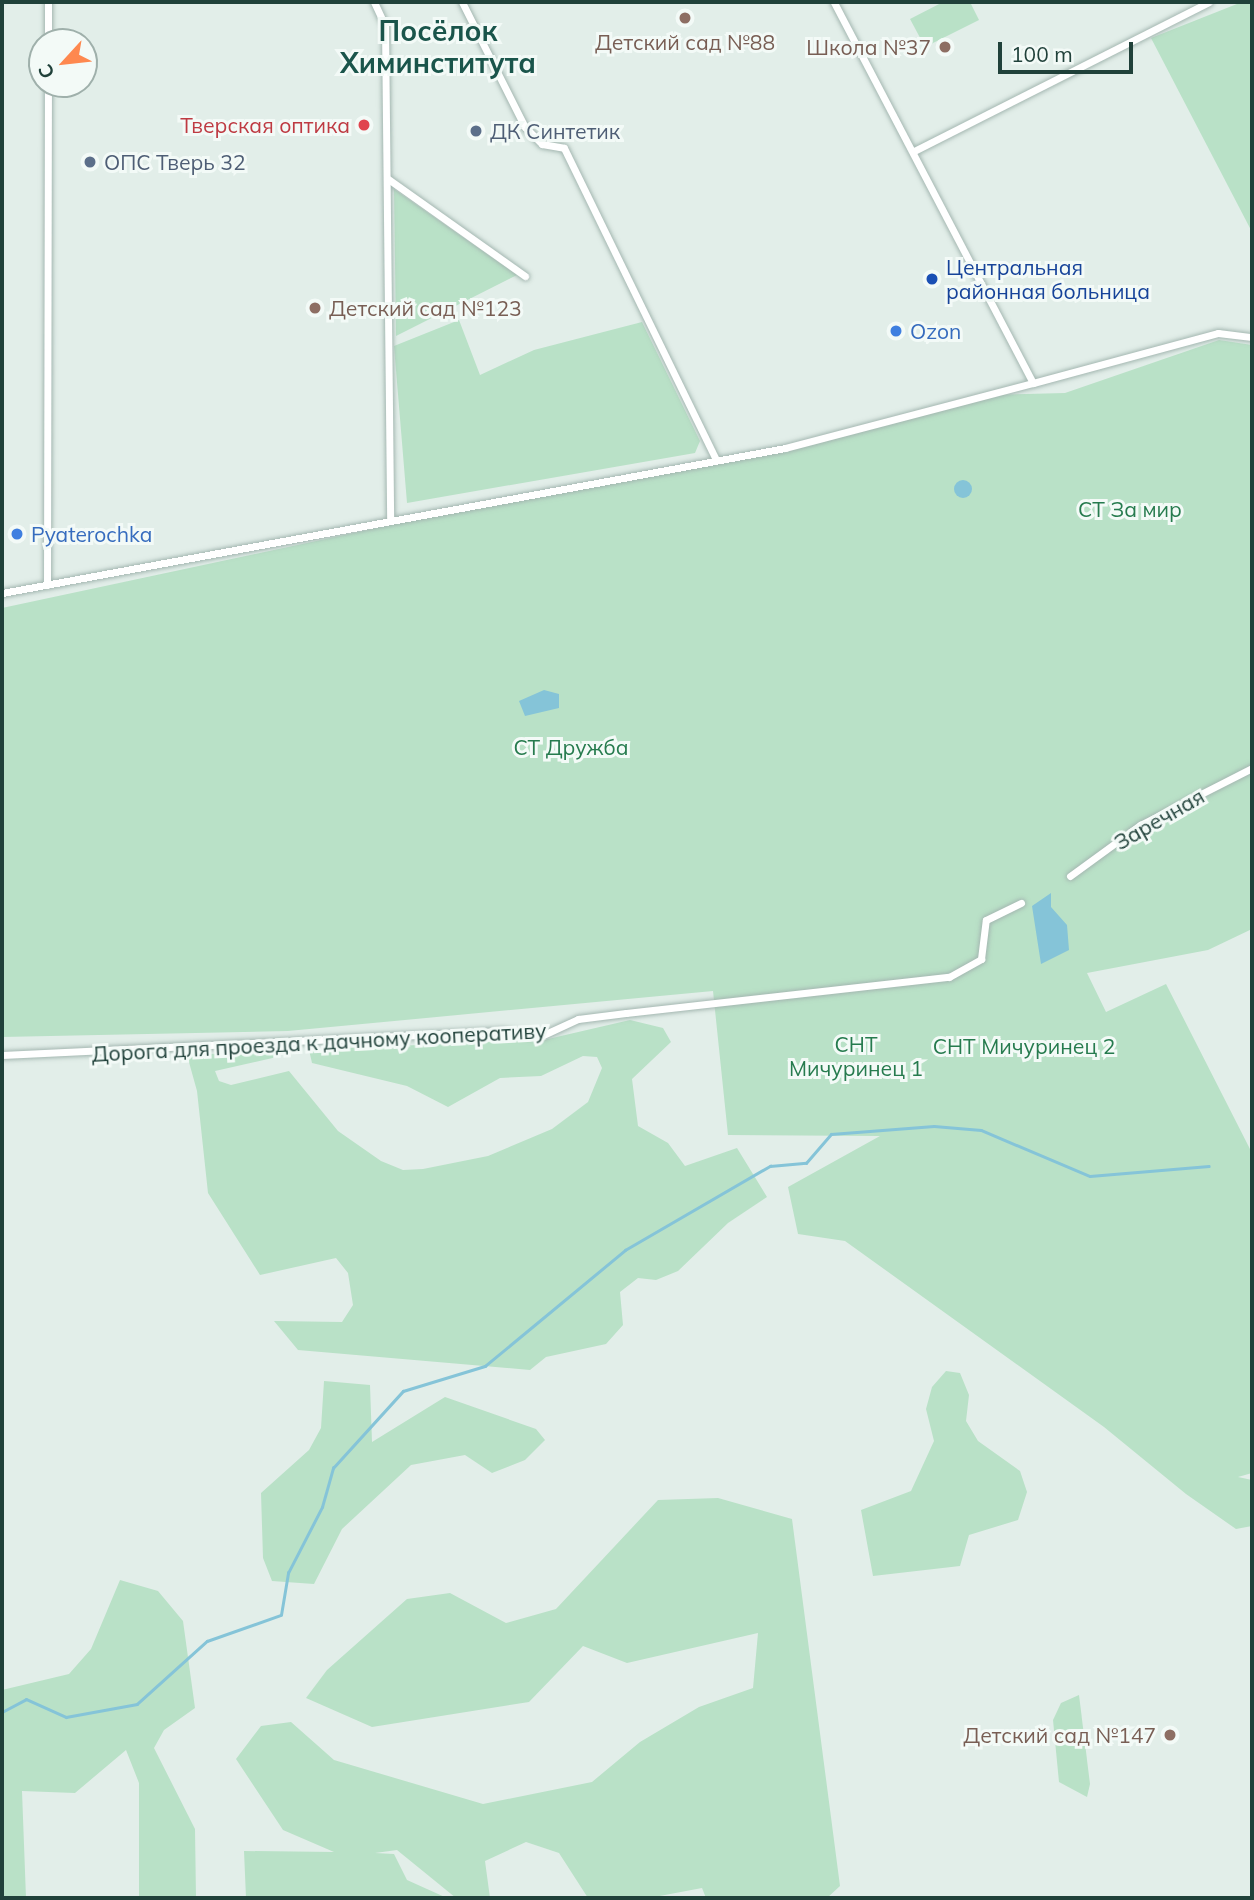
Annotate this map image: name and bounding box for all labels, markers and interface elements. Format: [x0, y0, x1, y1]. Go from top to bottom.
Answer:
marker: Детский сад №88 [677, 10, 693, 26]
district label: Посёлок Химинститута [340, 14, 536, 80]
north arrow [28, 28, 98, 98]
scale bar [1002, 28, 1137, 72]
place label: Детский сад №88 [595, 29, 775, 55]
place label: Школа №37 [806, 34, 931, 60]
marker: Школа №37 [937, 39, 953, 55]
text: 100 m [1011, 41, 1073, 67]
text: С [32, 60, 60, 83]
place label: Тверская оптика [180, 112, 350, 138]
marker: Тверская оптика [356, 117, 372, 133]
place label: ДК Синтетик [490, 118, 620, 144]
marker: ДК Синтетик [468, 123, 484, 139]
place label: ОПС Тверь 32 [104, 149, 246, 175]
marker: ОПС Тверь 32 [82, 154, 98, 170]
place label: Центральная районная больница [946, 254, 1150, 304]
marker: Центральная районная больница [924, 271, 940, 287]
place label: Детский сад №123 [329, 295, 522, 321]
marker: Детский сад №123 [307, 300, 323, 316]
place label: Ozon [910, 318, 961, 344]
marker: Ozon [888, 323, 904, 339]
park label: СТ За мир [1078, 496, 1182, 522]
place label: Pyaterochka [31, 521, 152, 547]
marker: Pyaterochka [9, 526, 25, 542]
park label: СТ Дружба [513, 734, 629, 760]
street label: Заречная [1110, 783, 1208, 855]
street label: Дорога для проезда к дачному кооперативу [91, 1018, 547, 1066]
park label: СНТ Мичуринец 1 [789, 1031, 923, 1081]
park label: СНТ Мичуринец 2 [933, 1033, 1115, 1059]
place label: Детский сад №147 [963, 1722, 1156, 1748]
marker: Детский сад №147 [1162, 1727, 1178, 1743]

